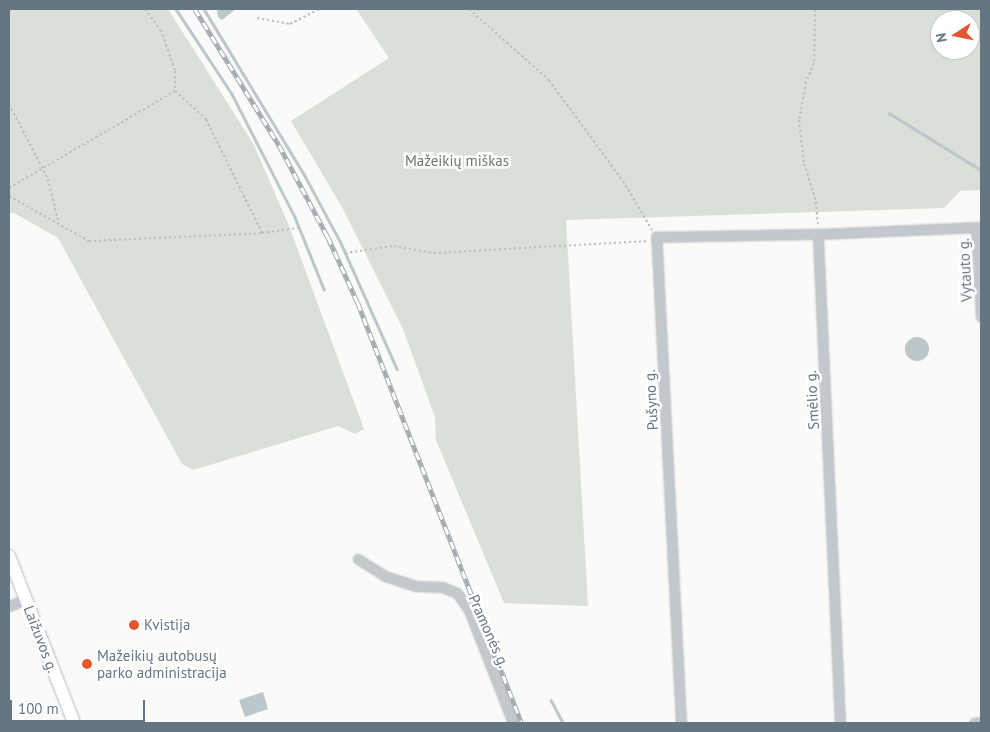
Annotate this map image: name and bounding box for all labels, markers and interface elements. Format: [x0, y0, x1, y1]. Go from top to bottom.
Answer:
north arrow [930, 10, 980, 60]
text: N [932, 31, 951, 44]
park label: Mažeikių miškas [405, 152, 509, 170]
street label: Vytauto g. [954, 238, 976, 302]
street label: Pušyno g. [640, 369, 662, 431]
street label: Smėlio g. [801, 370, 823, 430]
street label: Pramonės g. [465, 592, 513, 670]
street label: Laižuvos g. [20, 603, 62, 675]
place label: Kvistija [144, 616, 190, 634]
marker: Kvistija [128, 619, 140, 631]
place label: Mažeikių autobusų parko administracija [97, 646, 227, 681]
marker: Mažeikių autobusų parko administracija [81, 658, 93, 670]
scale bar [12, 690, 148, 722]
text: 100 m [18, 699, 59, 718]

